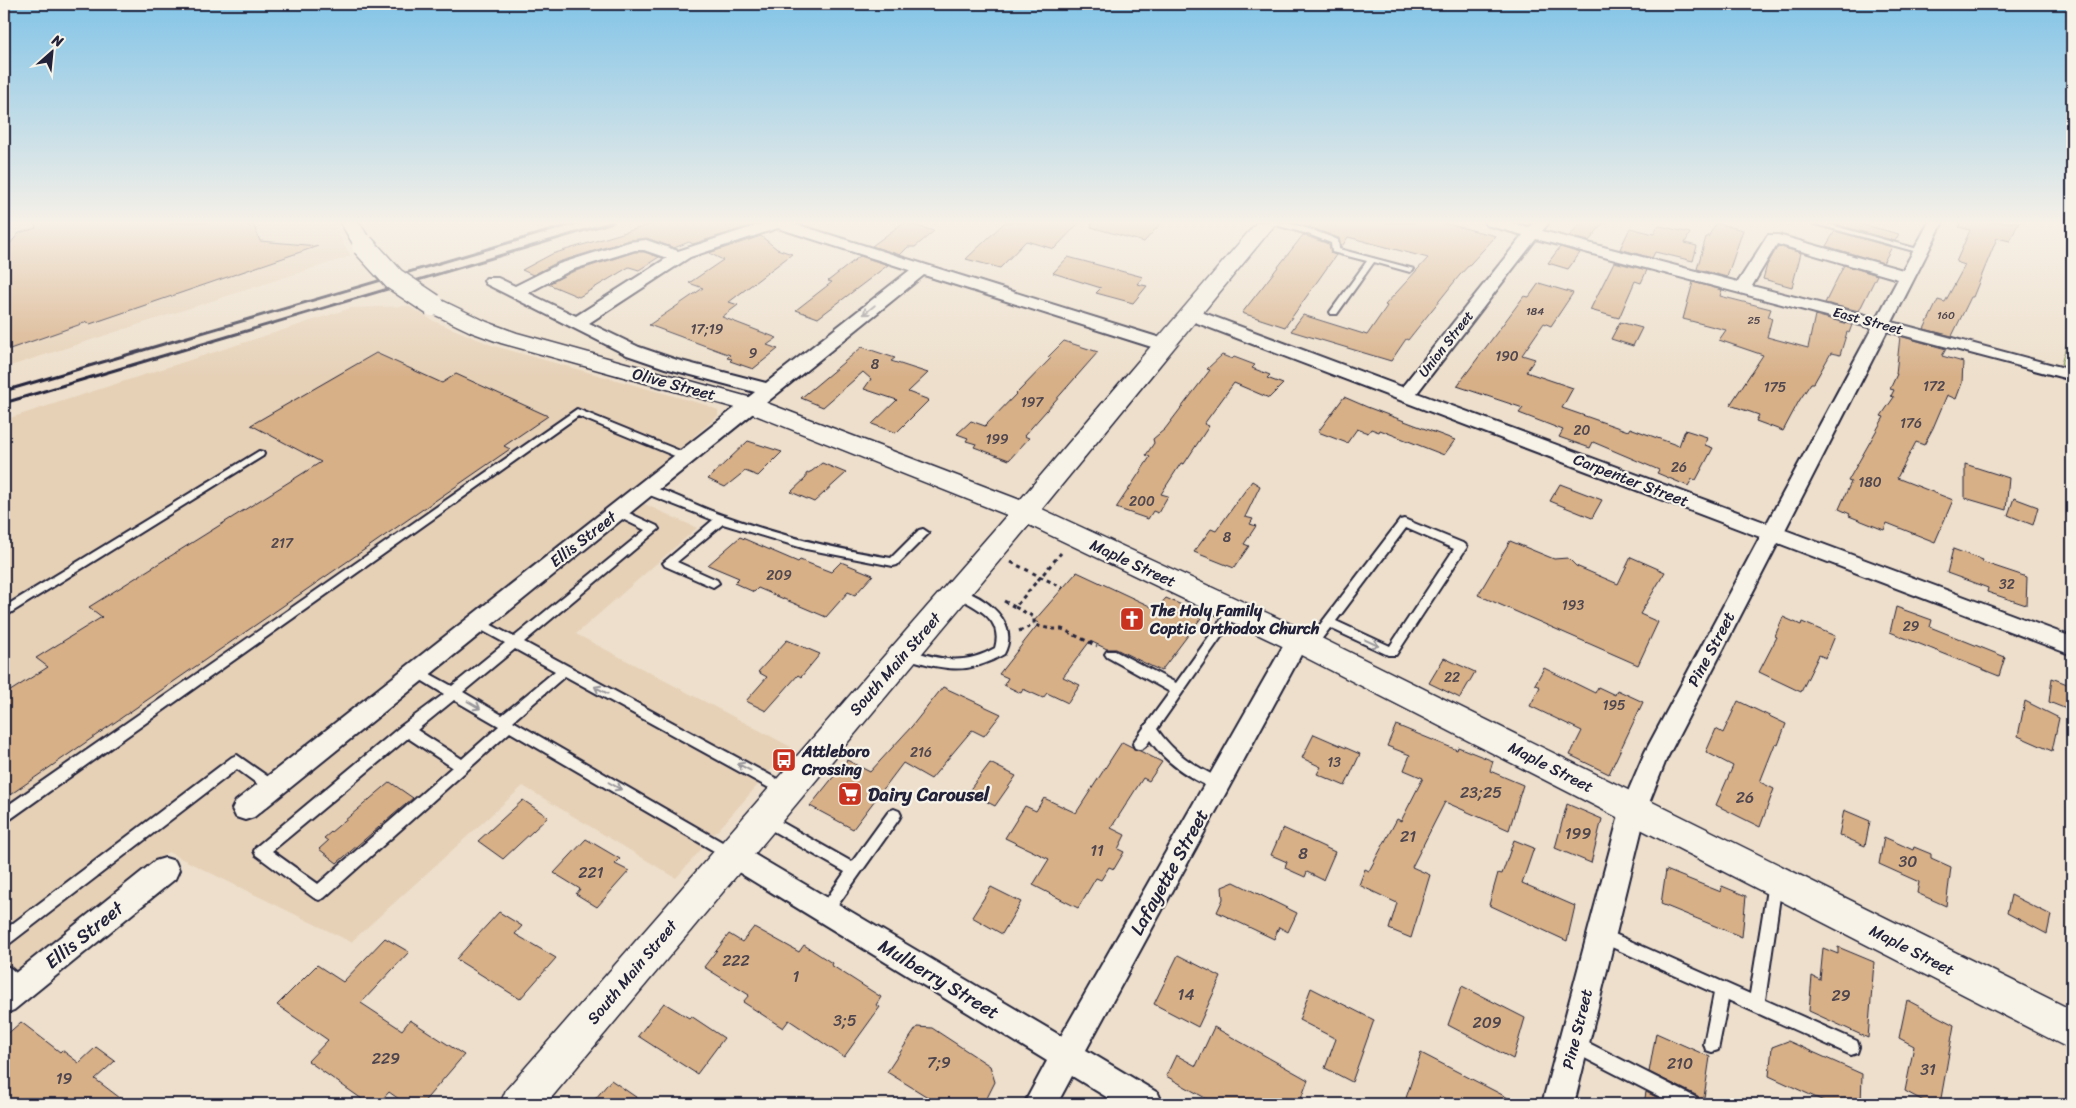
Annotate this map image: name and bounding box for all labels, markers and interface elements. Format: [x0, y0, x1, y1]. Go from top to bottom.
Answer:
text: N [47, 27, 68, 54]
north arrow [28, 28, 78, 78]
street label: East Street [1830, 300, 1906, 342]
house number: 184 [1526, 302, 1544, 321]
one-way arrow [863, 305, 876, 316]
street label: Union Street [1412, 305, 1480, 383]
house number: 160 [1937, 306, 1955, 325]
house number: 25 [1747, 311, 1761, 330]
house number: 17;19 [691, 317, 724, 342]
house number: 9 [749, 341, 758, 366]
house number: 190 [1495, 344, 1519, 369]
house number: 8 [871, 352, 880, 377]
street label: Olive Street [629, 359, 719, 409]
house number: 172 [1923, 374, 1945, 399]
house number: 175 [1764, 375, 1787, 400]
house number: 197 [1021, 390, 1044, 415]
house number: 176 [1900, 411, 1922, 436]
house number: 20 [1574, 418, 1591, 443]
house number: 199 [985, 427, 1009, 452]
street label: Carpenter Street [1569, 445, 1693, 515]
house number: 26 [1671, 455, 1687, 480]
house number: 180 [1858, 470, 1882, 495]
house number: 200 [1129, 489, 1155, 514]
street label: Ellis Street [543, 503, 624, 575]
house number: 8 [1223, 525, 1232, 550]
street label: Maple Street [1085, 530, 1181, 596]
house number: 217 [271, 531, 294, 556]
house number: 209 [766, 563, 792, 588]
house number: 32 [1999, 572, 2015, 597]
house number: 193 [1562, 593, 1584, 618]
place label: The Holy Family Coptic Orthodox Church [1149, 596, 1320, 643]
street label: South Main Street [841, 605, 949, 722]
church icon: The Holy Family Coptic Orthodox Church [1119, 606, 1145, 632]
street label: Pine Street [1679, 606, 1743, 692]
house number: 29 [1903, 614, 1920, 639]
one-way arrow [1364, 638, 1379, 648]
house number: 22 [1444, 665, 1460, 690]
one-way arrow [594, 685, 609, 694]
house number: 195 [1602, 693, 1626, 718]
one-way arrow [466, 701, 481, 710]
street label: Maple Street [1503, 733, 1599, 801]
place label: Attleboro Crossing [801, 737, 870, 784]
house number: 216 [910, 740, 932, 765]
bus stop icon: Attleboro Crossing [771, 747, 797, 773]
house number: 13 [1327, 750, 1341, 775]
one-way arrow [736, 762, 751, 772]
place label: Dairy Carousel [868, 778, 991, 811]
house number: 23;25 [1460, 778, 1502, 807]
supermarket icon: Dairy Carousel [837, 781, 863, 807]
one-way arrow [607, 782, 621, 792]
house number: 26 [1736, 783, 1754, 812]
street label: Lafayette Street [1121, 803, 1217, 941]
house number: 199 [1565, 819, 1591, 848]
house number: 21 [1400, 822, 1416, 851]
house number: 11 [1090, 836, 1104, 865]
house number: 8 [1298, 839, 1308, 868]
house number: 30 [1899, 847, 1917, 876]
house number: 221 [578, 858, 604, 887]
street label: Ellis Street [37, 892, 132, 977]
street label: South Main Street [579, 913, 685, 1031]
street label: Maple Street [1864, 916, 1960, 984]
street label: Mulberry Street [872, 930, 1006, 1028]
house number: 222 [722, 946, 750, 975]
house number: 1 [793, 962, 800, 991]
house number: 14 [1178, 980, 1194, 1009]
house number: 29 [1831, 981, 1851, 1010]
street label: Pine Street [1553, 986, 1601, 1072]
house number: 3;5 [833, 1006, 857, 1035]
house number: 209 [1472, 1008, 1502, 1037]
house number: 229 [372, 1044, 400, 1073]
house number: 7;9 [927, 1048, 951, 1077]
house number: 210 [1667, 1049, 1693, 1078]
house number: 31 [1920, 1055, 1936, 1084]
house number: 19 [56, 1064, 73, 1093]

